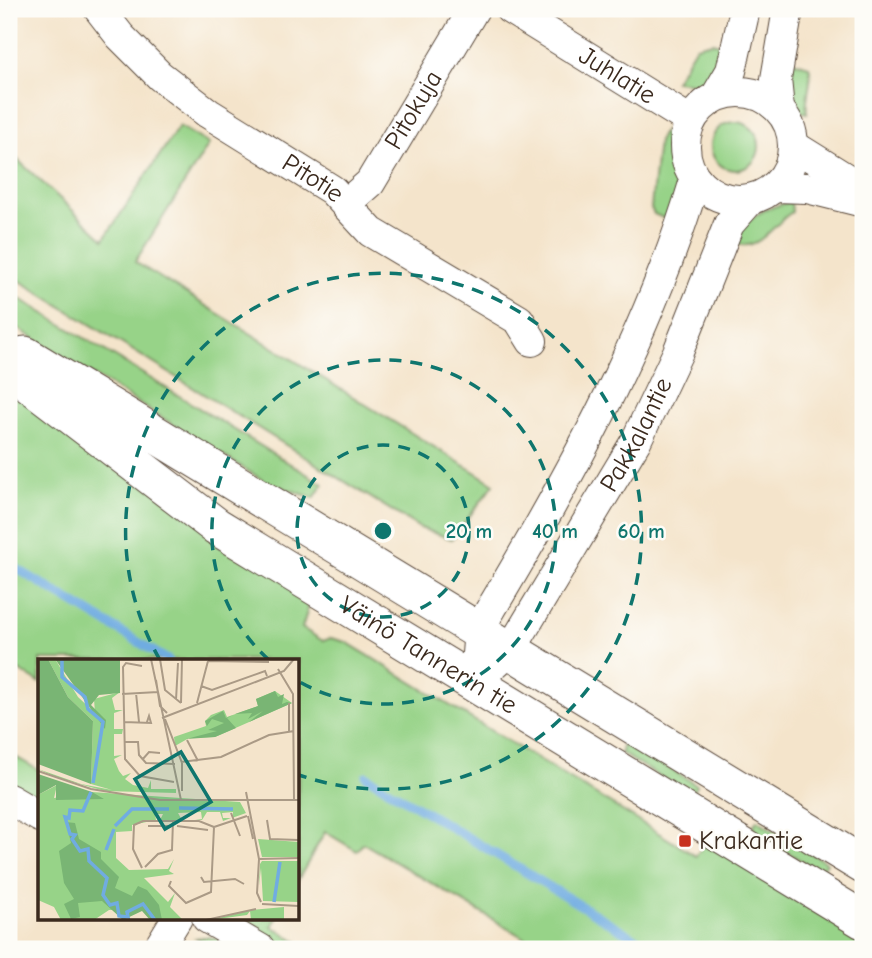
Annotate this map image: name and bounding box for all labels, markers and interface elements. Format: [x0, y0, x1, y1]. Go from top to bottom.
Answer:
street label: Juhlatie [573, 40, 661, 110]
street label: Pitokuja [379, 65, 449, 155]
street label: Pitotie [277, 148, 351, 208]
street label: Pakkalantie [594, 373, 679, 497]
centre of rings [371, 519, 395, 543]
text: 20 m [446, 519, 492, 543]
text: 40 m [532, 519, 578, 543]
text: 60 m [617, 519, 665, 543]
street label: Väinö Tannerin tie [334, 590, 522, 721]
inset map [38, 659, 299, 920]
place label: Krakantie [699, 826, 803, 856]
marker: Krakantie [677, 833, 693, 849]

